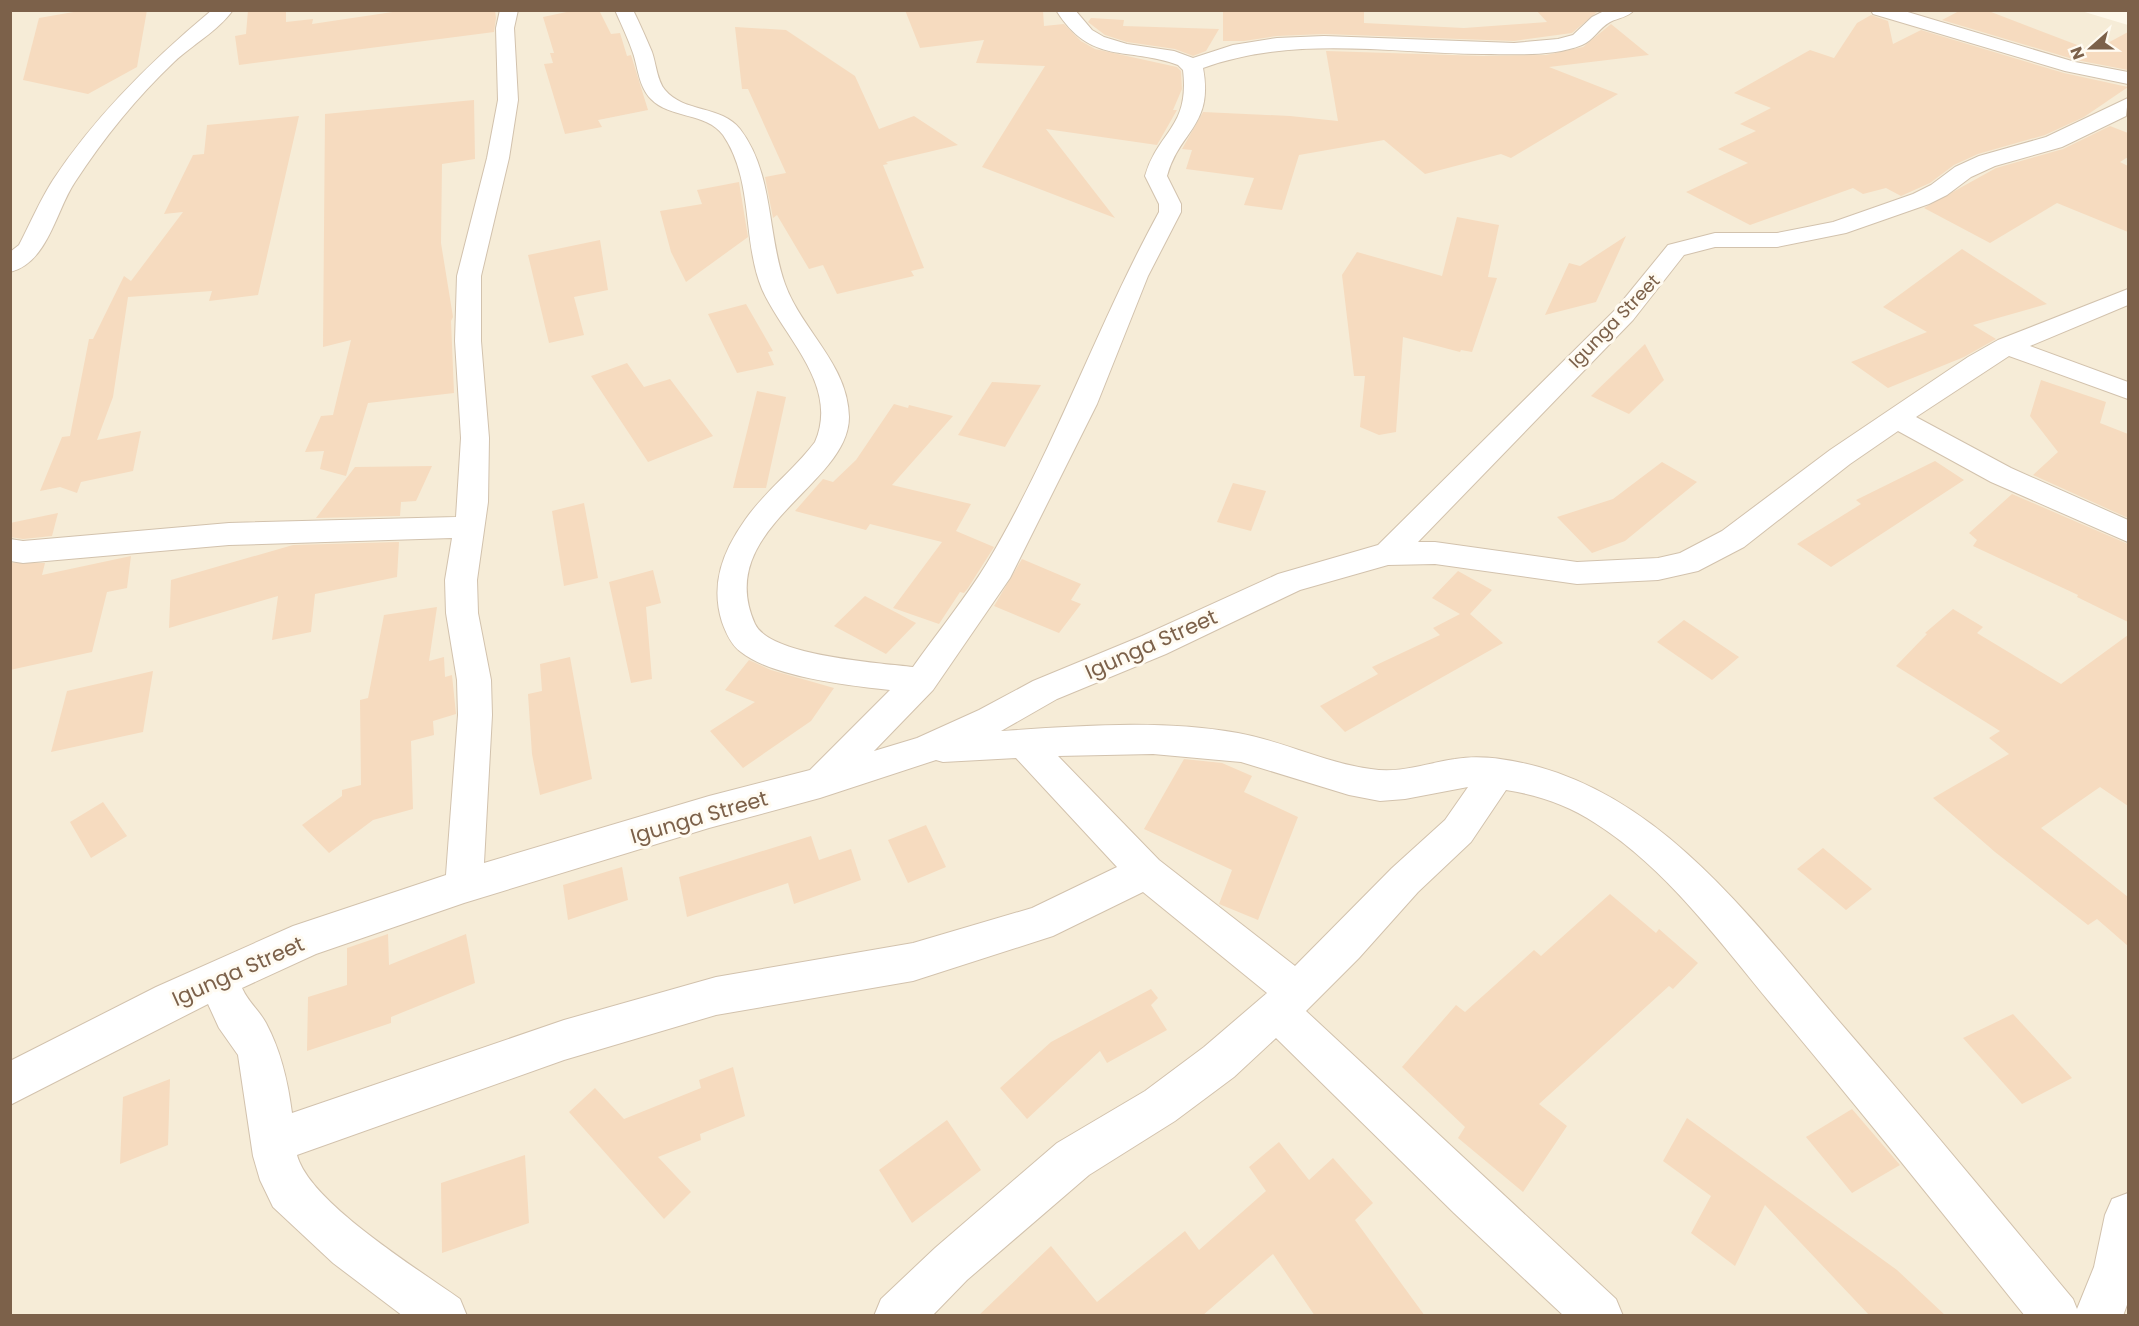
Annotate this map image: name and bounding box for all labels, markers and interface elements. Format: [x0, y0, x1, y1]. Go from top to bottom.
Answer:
north arrow [2061, 18, 2121, 78]
text: N [2065, 43, 2090, 63]
street label: Igunga Street [1563, 269, 1665, 373]
street label: Igunga Street [1080, 602, 1222, 686]
street label: Igunga Street [627, 784, 771, 850]
street label: Igunga Street [167, 929, 309, 1013]

